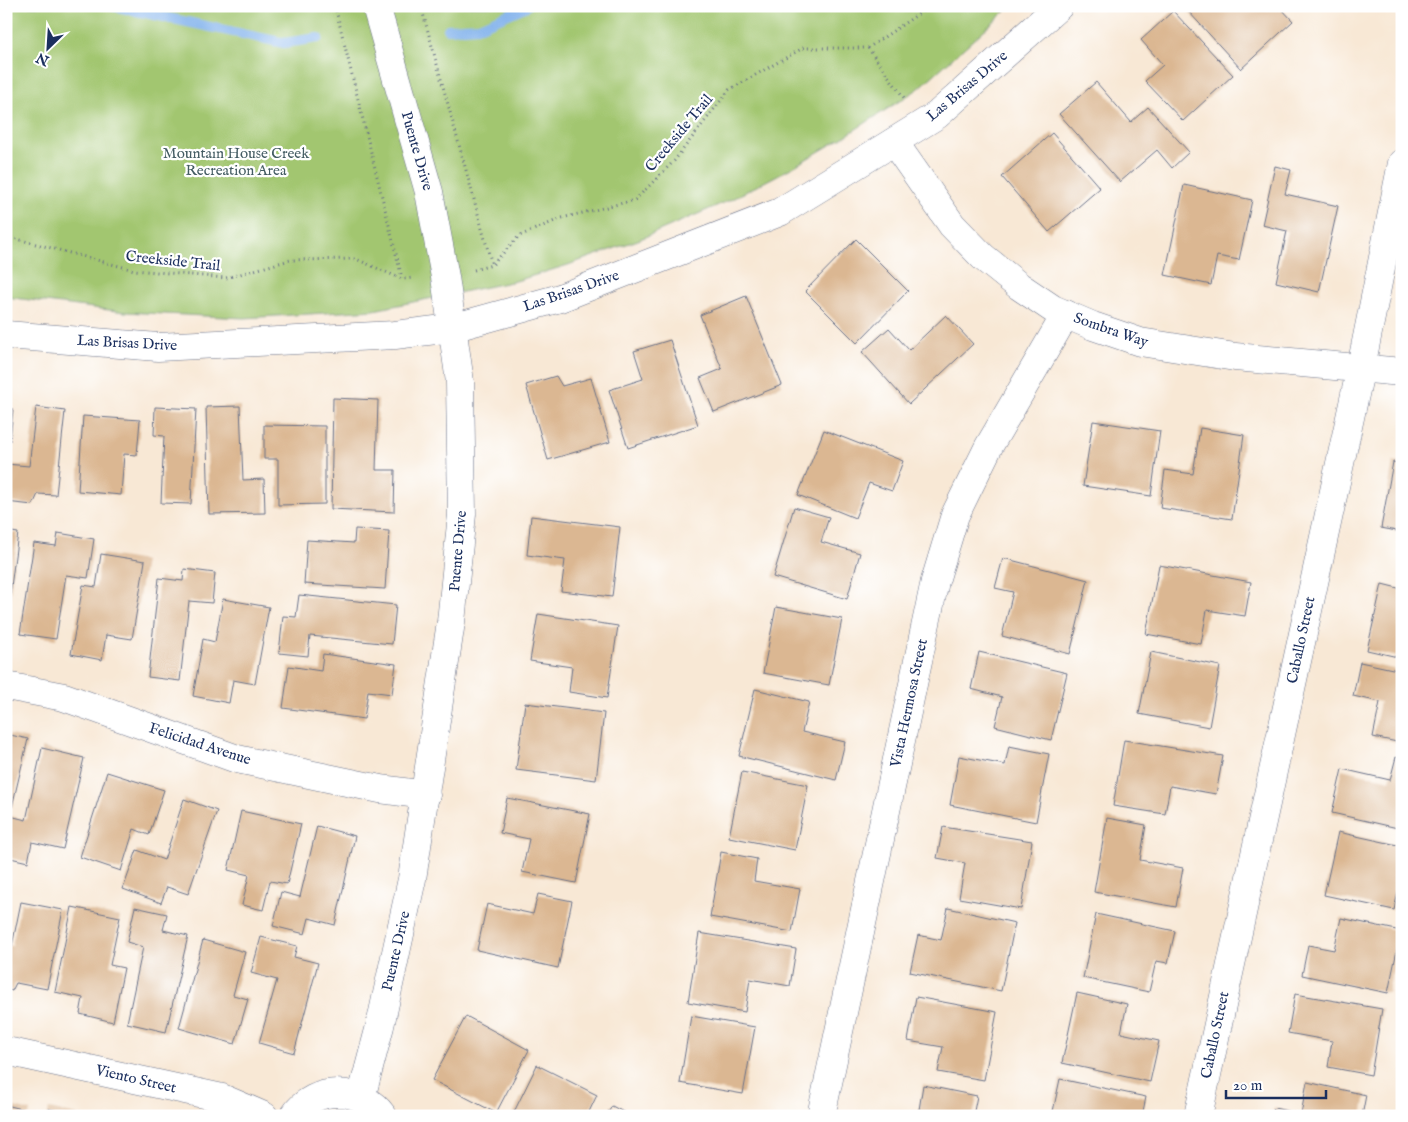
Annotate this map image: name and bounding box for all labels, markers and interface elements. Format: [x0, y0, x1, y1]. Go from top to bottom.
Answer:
north arrow [22, 22, 72, 72]
street label: Las Brisas Drive [922, 46, 1012, 126]
text: N [34, 48, 53, 70]
street label: Creekside Trail [641, 90, 717, 176]
street label: Puente Drive [397, 109, 437, 193]
park label: Mountain House Creek Recreation Area [163, 144, 310, 180]
street label: Creekside Trail [125, 247, 222, 276]
street label: Las Brisas Drive [520, 266, 622, 316]
street label: Sombra Way [1071, 308, 1151, 352]
street label: Las Brisas Drive [76, 331, 178, 355]
street label: Puente Drive [445, 509, 471, 592]
street label: Caballo Street [1283, 595, 1319, 685]
street label: Vista Hermosa Street [886, 637, 932, 770]
street label: Felicidad Avenue [146, 719, 254, 769]
street label: Puente Drive [378, 909, 414, 993]
street label: Caballo Street [1197, 990, 1233, 1080]
street label: Viento Street [93, 1060, 178, 1098]
scale bar [1226, 1067, 1326, 1099]
text: 20 m [1233, 1076, 1263, 1095]

